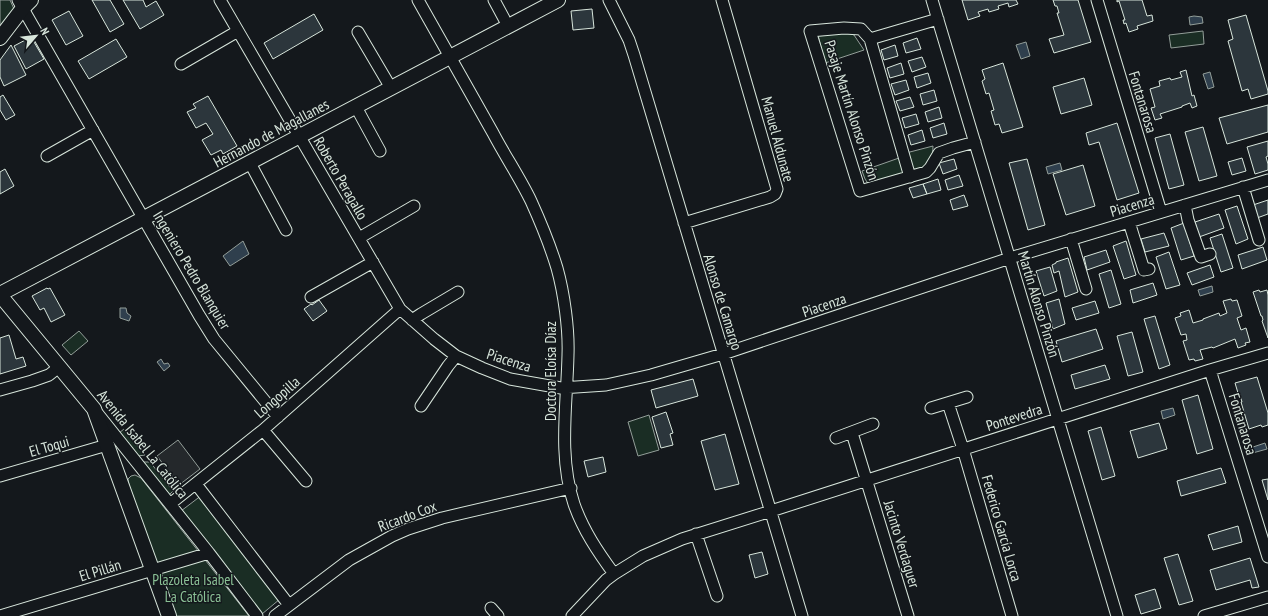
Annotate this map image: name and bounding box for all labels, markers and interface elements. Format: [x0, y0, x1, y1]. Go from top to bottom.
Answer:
north arrow [16, 16, 56, 56]
text: N [37, 25, 52, 37]
street label: Pasaje Martín Alonso Pinzón [820, 38, 884, 182]
street label: Fontanarosa [1125, 69, 1161, 135]
street label: Hernando de Magallanes [210, 94, 332, 172]
street label: Manuel Aldunate [758, 94, 798, 184]
street label: Roberto Peragallo [310, 133, 372, 223]
street label: Piacenza [1108, 189, 1156, 221]
street label: Ingeniero Pedro Blanquier [149, 207, 235, 334]
street label: Martín Alonso Pinzón [1014, 249, 1064, 359]
street label: Alonso de Camargo [699, 252, 747, 352]
street label: Piacenza [799, 289, 849, 321]
street label: Doctora Eloísa Díaz [541, 321, 560, 421]
street label: Piacenza [485, 344, 533, 376]
street label: Longopilla [250, 372, 304, 422]
street label: Avenida Isabel La Católica [93, 386, 193, 502]
street label: Fontanarosa [1225, 391, 1261, 457]
street label: Pontevedra [983, 399, 1045, 435]
street label: El Toqui [27, 431, 71, 461]
street label: Federico García Lorca [978, 473, 1026, 583]
street label: Ricardo Cox [375, 496, 439, 536]
street label: Jacinto Verdaguer [879, 497, 925, 591]
street label: El Pillán [77, 555, 123, 585]
park label: Plazoleta Isabel La Católica [152, 570, 234, 606]

